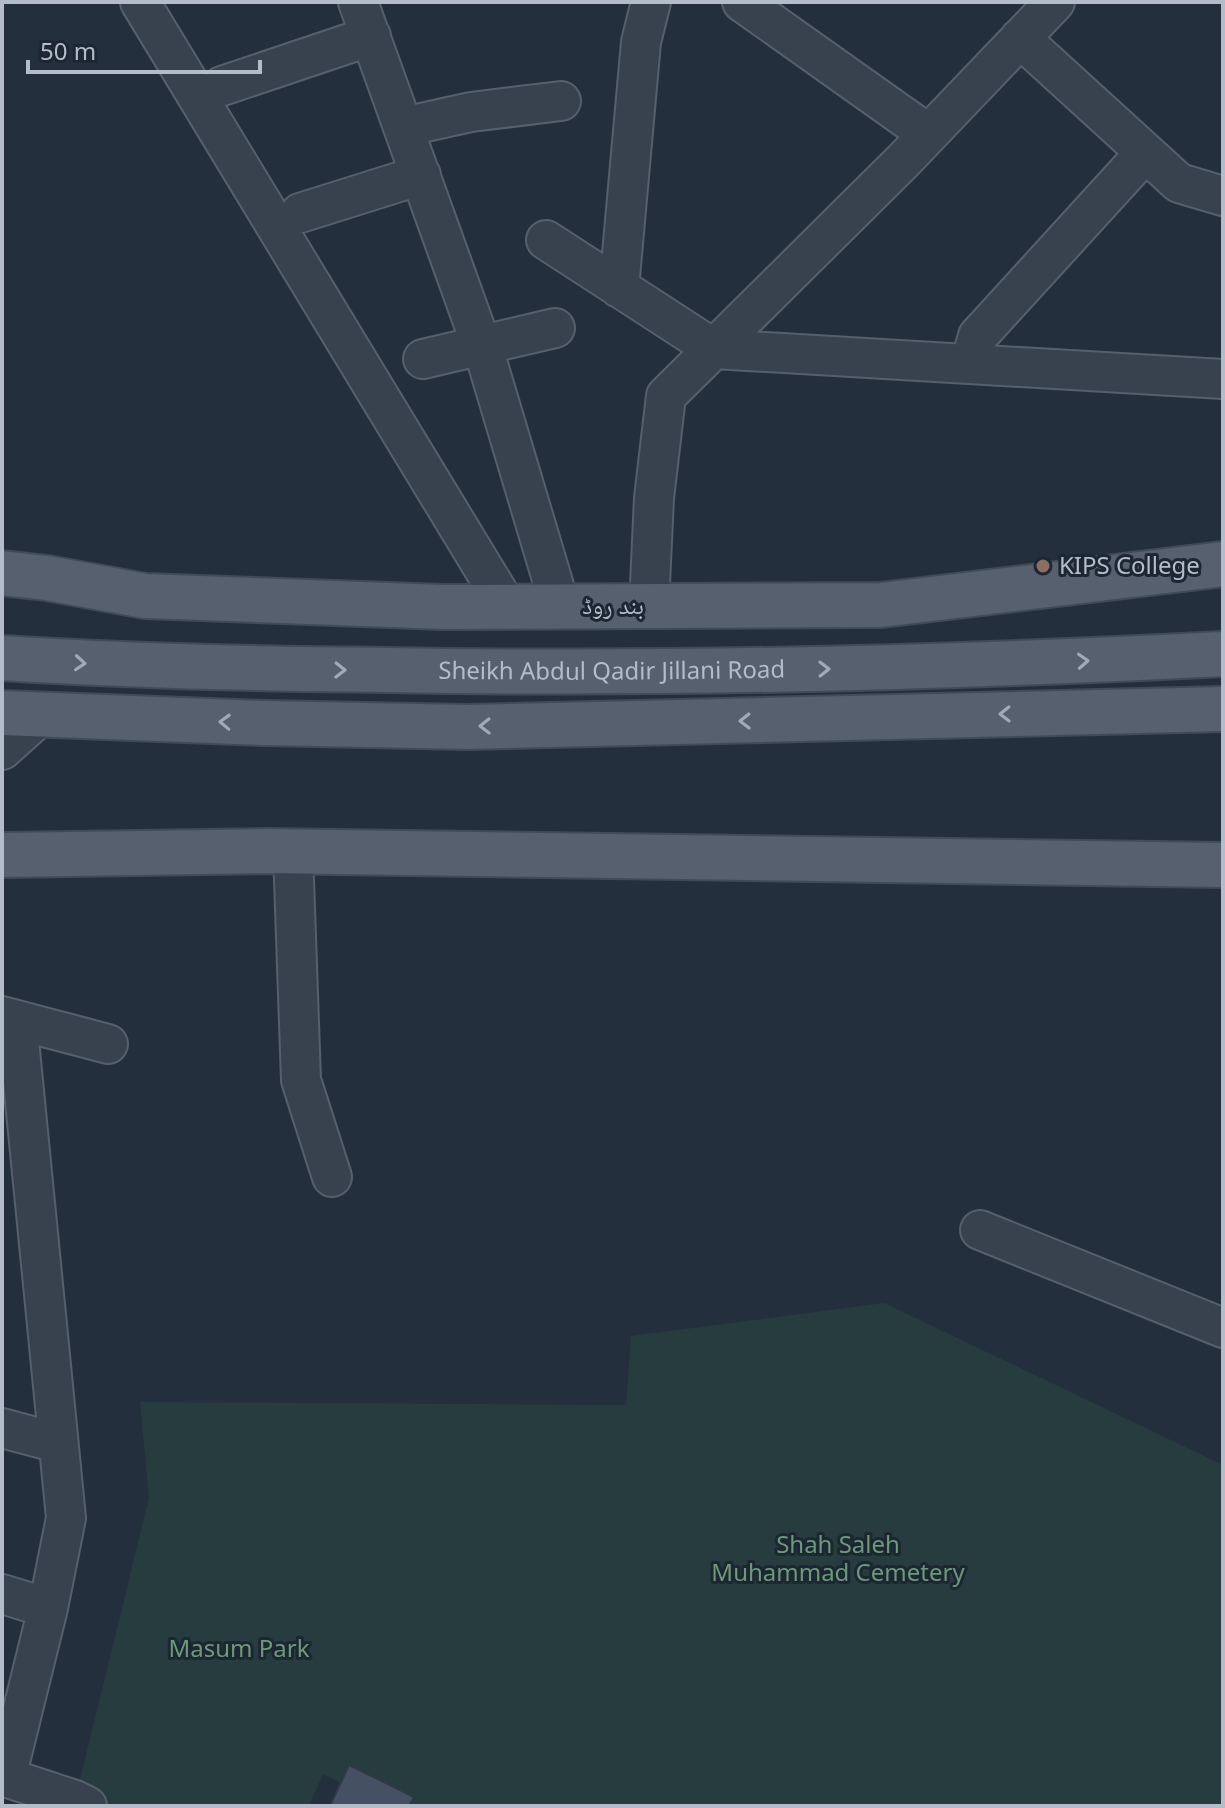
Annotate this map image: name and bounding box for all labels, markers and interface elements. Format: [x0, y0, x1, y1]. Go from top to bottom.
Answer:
scale bar [28, 24, 260, 74]
text: 50 m [40, 34, 96, 67]
place label: KIPS College [1059, 548, 1200, 581]
marker: KIPS College [1034, 557, 1052, 575]
street label: بند روڈ [582, 588, 644, 621]
street label: Sheikh Abdul Qadir Jillani Road [438, 652, 785, 687]
one-way arrow [1078, 653, 1090, 670]
one-way arrow [74, 654, 87, 671]
one-way arrow [818, 660, 831, 677]
one-way arrow [334, 661, 347, 679]
one-way arrow [998, 706, 1011, 723]
one-way arrow [738, 712, 751, 730]
one-way arrow [218, 713, 231, 730]
one-way arrow [478, 718, 491, 735]
park label: Shah Saleh Muhammad Cemetery [711, 1527, 965, 1588]
park label: Masum Park [169, 1631, 310, 1664]

